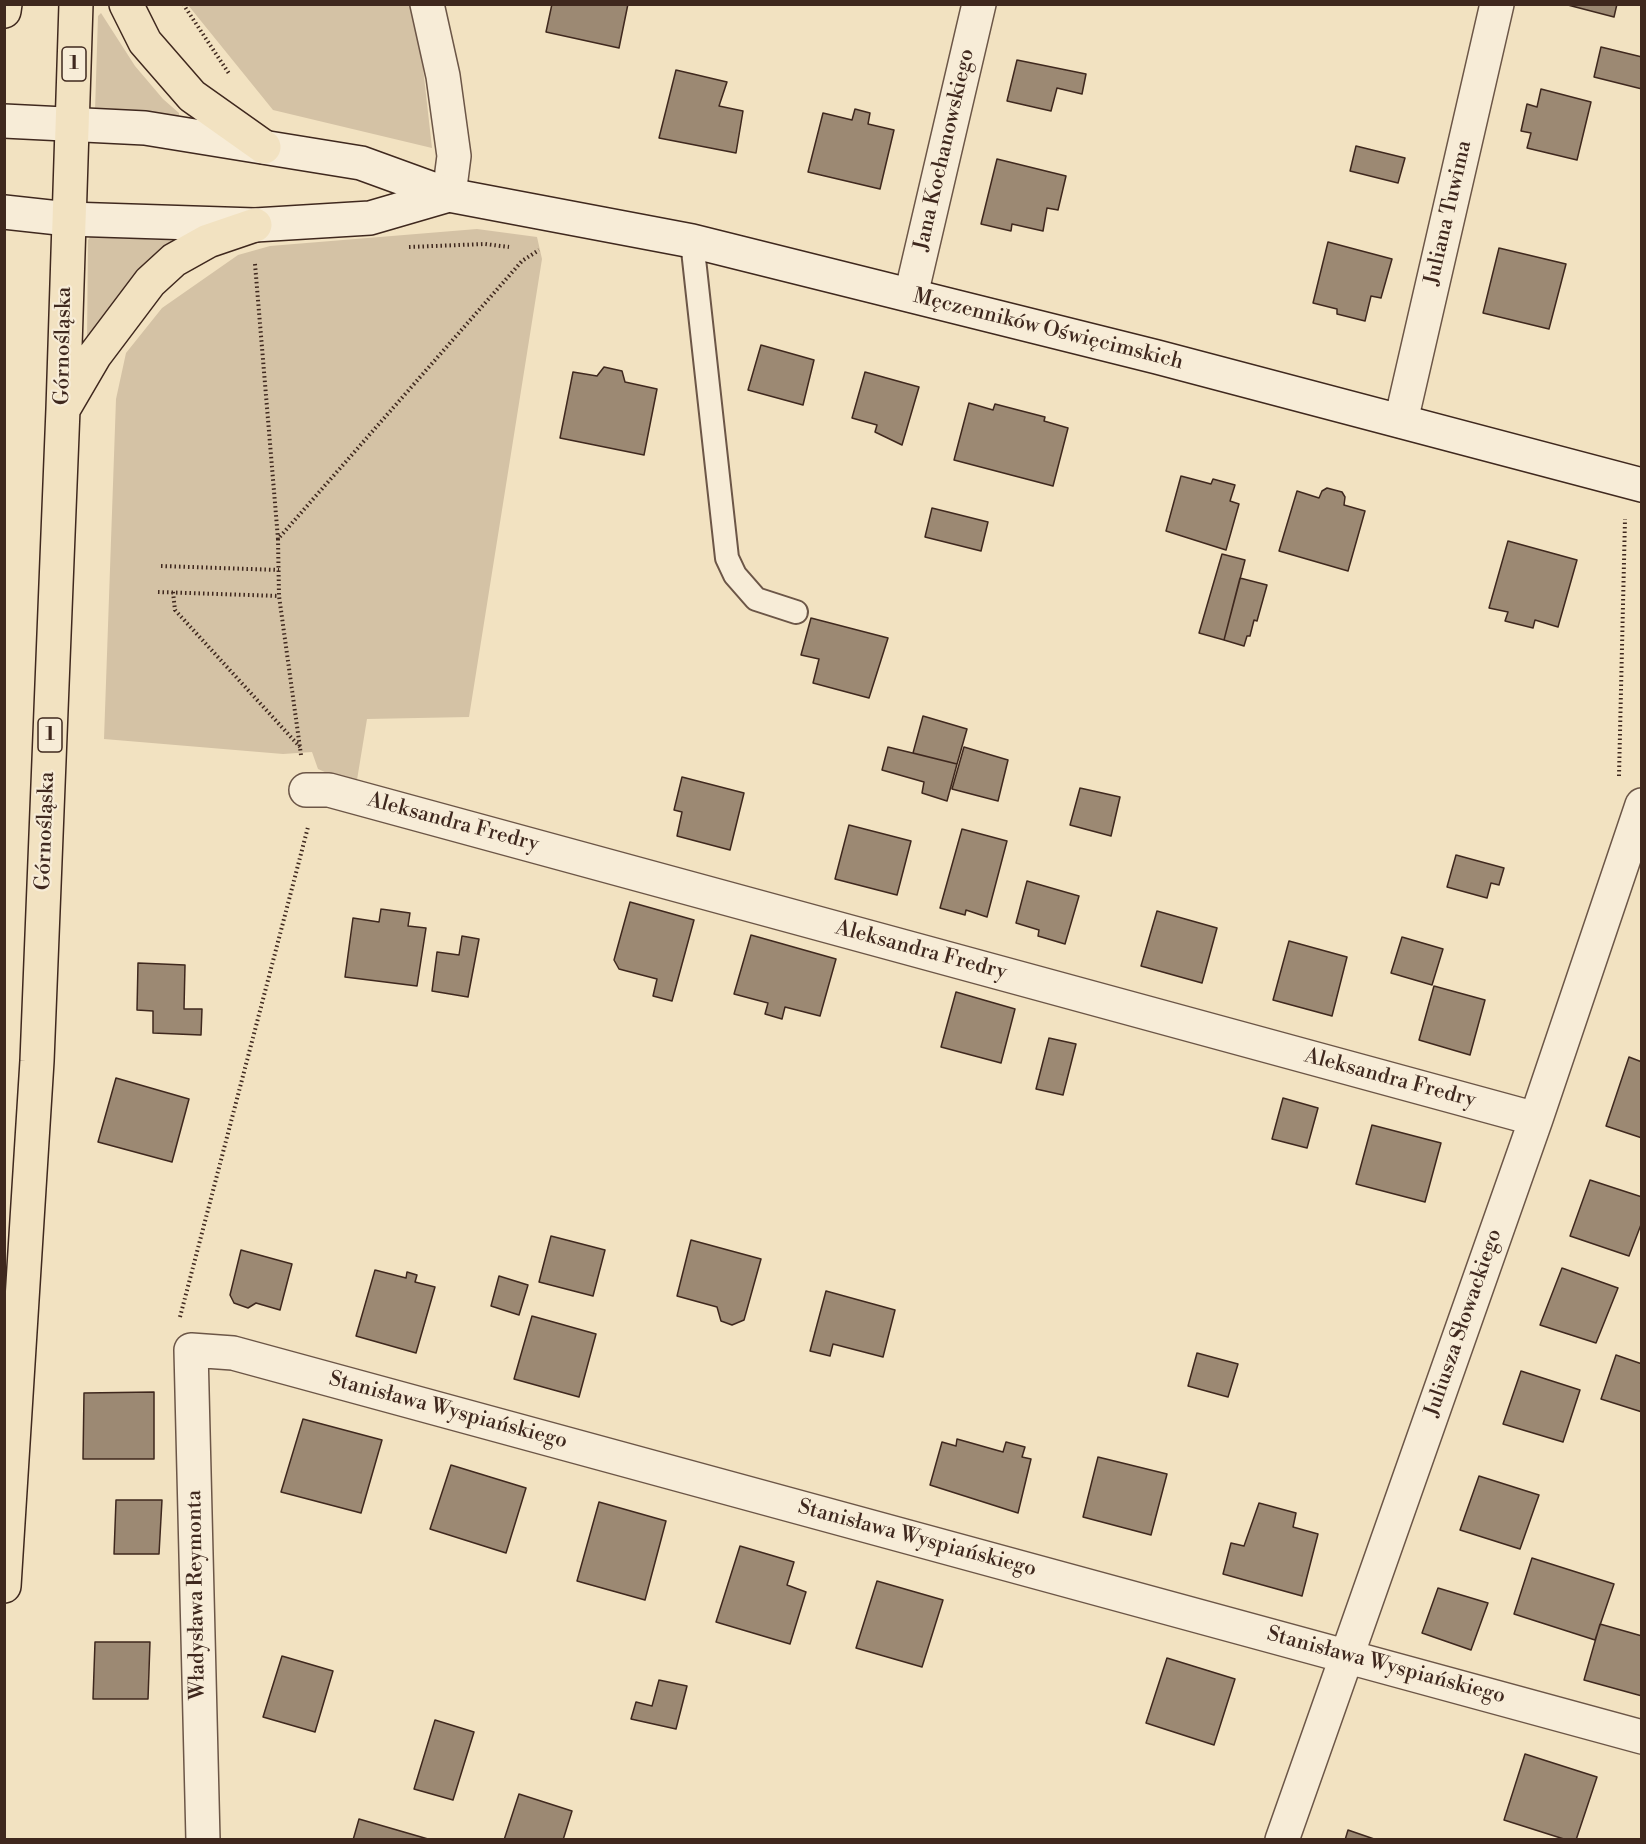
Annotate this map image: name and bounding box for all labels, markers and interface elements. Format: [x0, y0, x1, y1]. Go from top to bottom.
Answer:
road number: 1 [62, 47, 86, 81]
street label: Jana Kochanowskiego [909, 47, 981, 253]
street label: Juliana Tuwima [1420, 138, 1478, 288]
street label: Męczenników Oświęcimskich [910, 284, 1186, 376]
street label: Górnośląska [50, 287, 78, 405]
road number: 1 [38, 718, 62, 752]
street label: Górnośląska [31, 771, 61, 891]
street label: Aleksandra Fredry [365, 788, 541, 858]
street label: Aleksandra Fredry [833, 916, 1009, 986]
street label: Aleksandra Fredry [1302, 1044, 1478, 1114]
street label: Juliusza Słowackiego [1420, 1226, 1508, 1420]
street label: Stanisława Wyspiańskiego [326, 1367, 570, 1455]
street label: Władysława Reymonta [183, 1490, 211, 1700]
street label: Stanisława Wyspiańskiego [795, 1495, 1039, 1583]
street label: Stanisława Wyspiańskiego [1264, 1622, 1508, 1710]

